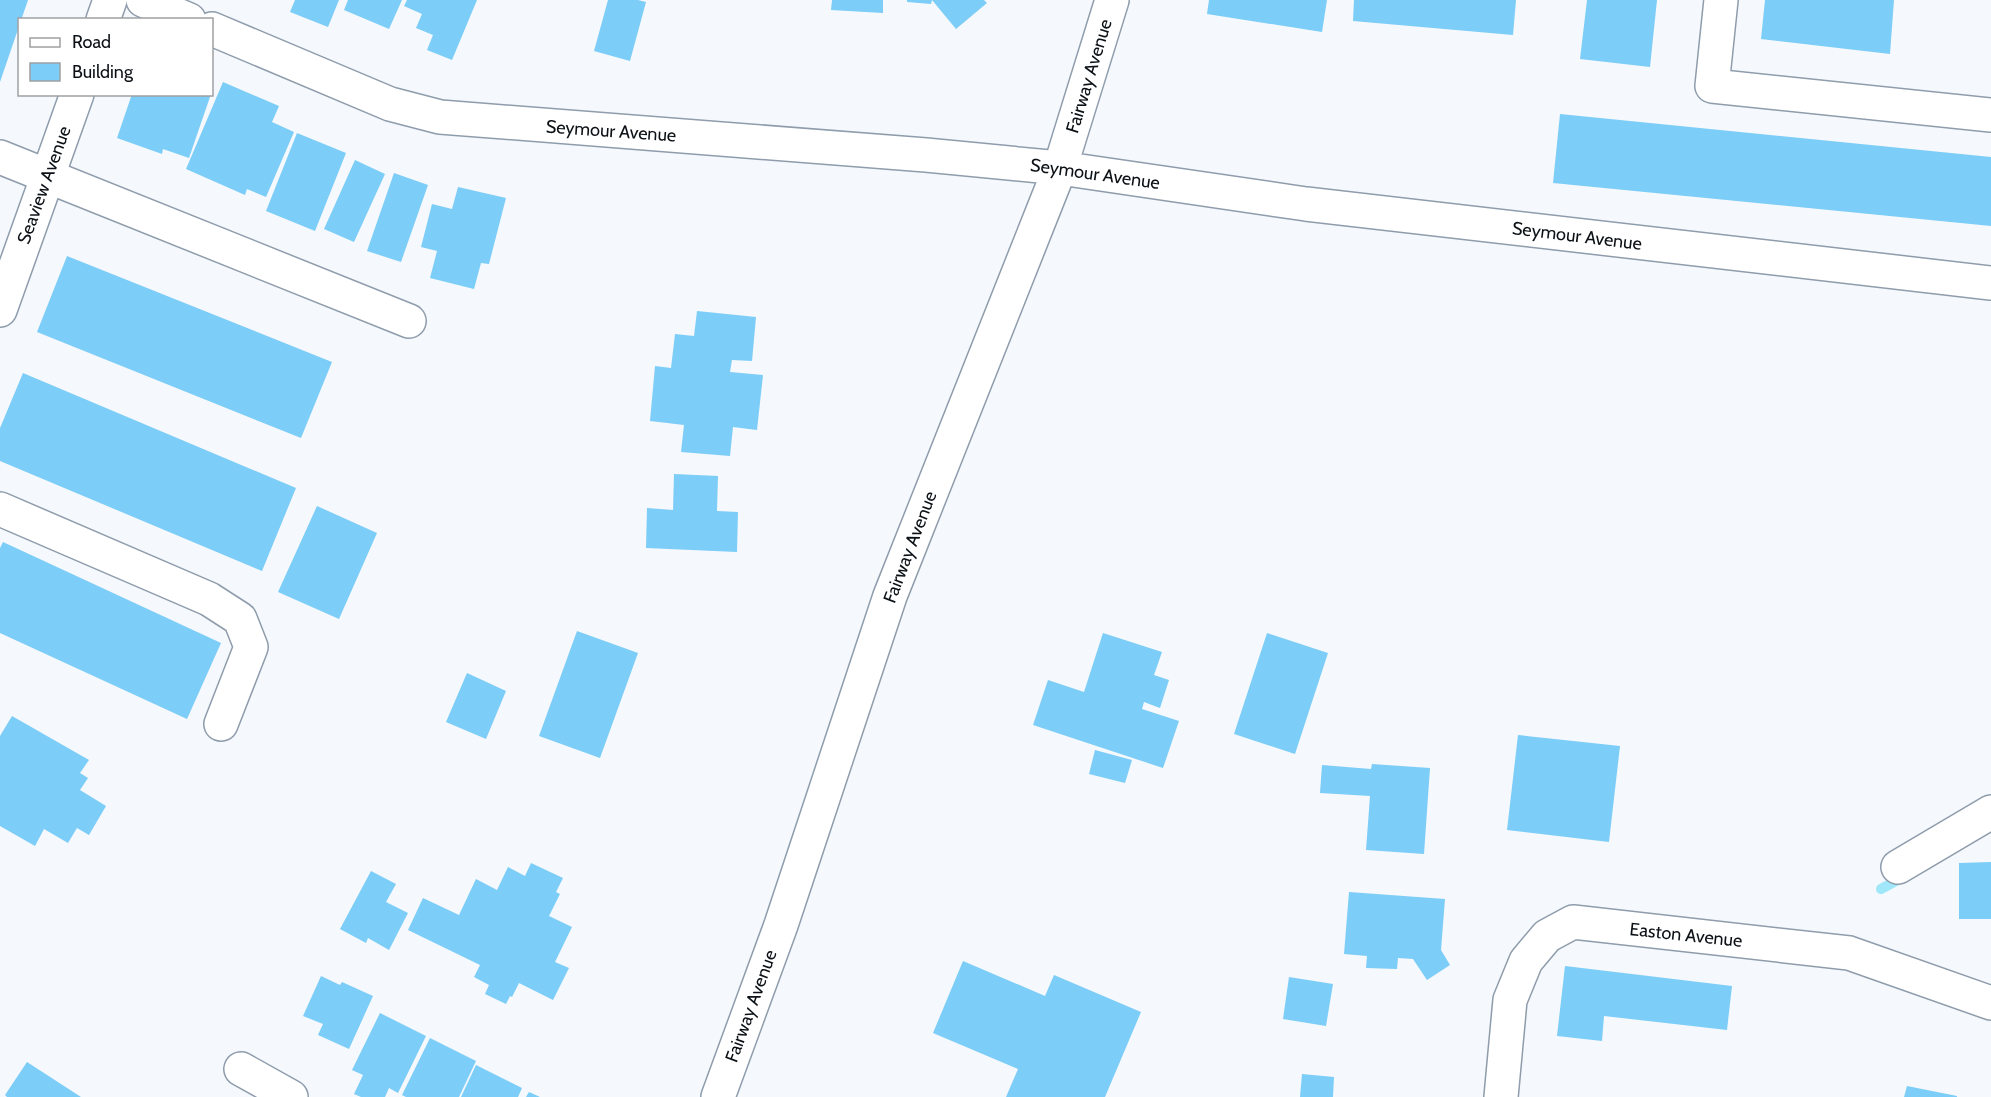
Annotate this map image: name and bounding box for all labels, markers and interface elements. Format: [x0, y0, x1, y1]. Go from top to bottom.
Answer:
street label: Fairway Avenue [1061, 16, 1117, 136]
legend [18, 18, 213, 96]
text: Road [72, 31, 111, 53]
text: Building [72, 61, 134, 83]
street label: Seymour Avenue [545, 115, 677, 147]
street label: Seaview Avenue [12, 123, 76, 247]
street label: Seymour Avenue [1029, 154, 1161, 194]
street label: Seymour Avenue [1511, 217, 1643, 255]
street label: Fairway Avenue [879, 488, 941, 606]
street label: Easton Avenue [1629, 918, 1743, 952]
street label: Fairway Avenue [720, 947, 782, 1065]

